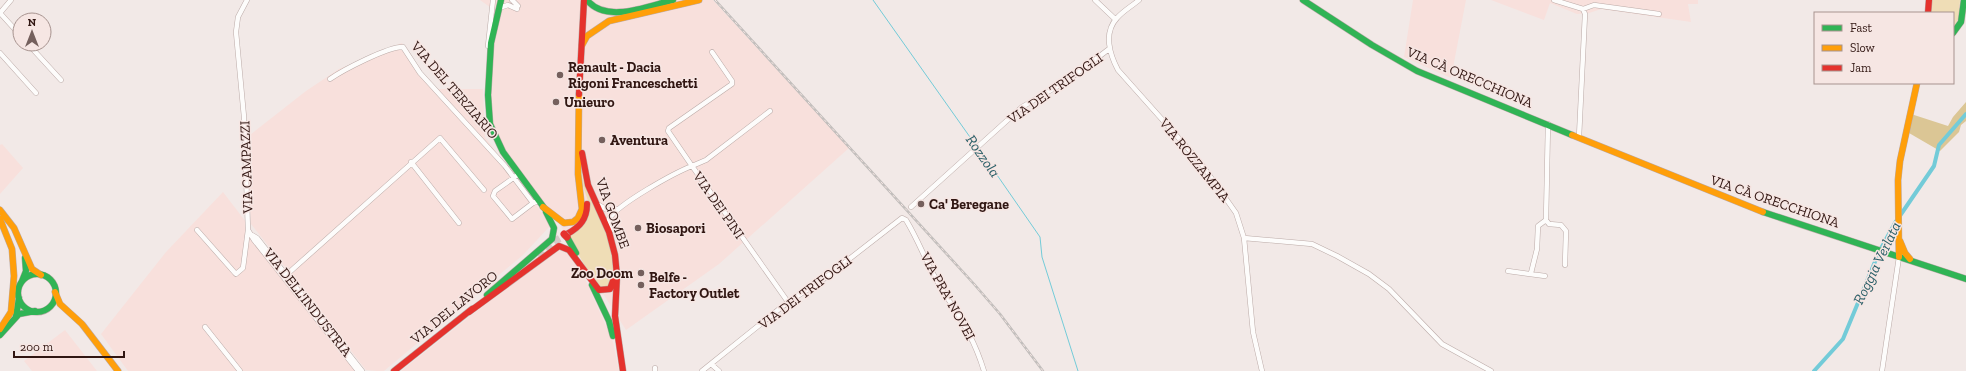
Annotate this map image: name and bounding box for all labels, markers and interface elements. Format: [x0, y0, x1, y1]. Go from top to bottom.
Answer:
north arrow [12, 12, 52, 52]
legend [1814, 12, 1954, 84]
text: N [28, 16, 37, 29]
text: Fast [1850, 21, 1873, 35]
street label: VIA DEL TERZIARIO [407, 37, 502, 143]
text: Slow [1850, 41, 1876, 55]
street label: VIA CÀ ORECCHIONA [1403, 43, 1536, 112]
street label: VIA DEI TRIFOGLI [1004, 49, 1106, 128]
place label: Renault - Dacia Rigoni Franceschetti [568, 59, 698, 92]
text: Jam [1850, 61, 1872, 75]
marker: Renault - Dacia Rigoni Franceschetti [555, 70, 565, 80]
place label: Unieuro [564, 94, 615, 111]
marker: Unieuro [551, 97, 561, 107]
street label: VIA ROZZAMPIA [1155, 114, 1234, 206]
street label: VIA CAMPAZZI [236, 120, 257, 215]
water label: Rozzola [962, 131, 1004, 181]
place label: Aventura [610, 132, 668, 149]
marker: Aventura [597, 135, 607, 145]
street label: VIA DEI PINI [689, 168, 748, 242]
street label: VIA CÀ ORECCHIONA [1707, 171, 1842, 232]
street label: VIA GOMBE [592, 175, 633, 251]
place label: Ca' Beregane [929, 196, 1009, 213]
marker: Ca' Beregane [916, 199, 926, 209]
water label: Roggia Verlata [1849, 219, 1905, 307]
place label: Biosapori [646, 220, 705, 237]
marker: Biosapori [633, 223, 643, 233]
street label: VIA DELL'INDUSTRIA [259, 244, 356, 361]
street label: VIA PRA' NOVEI [916, 248, 979, 343]
street label: VIA DEI TRIFOGLI [755, 252, 855, 334]
place label: Zoo Doom [571, 265, 634, 282]
street label: VIA DEL LAVORO [407, 267, 501, 348]
marker: Zoo Doom [636, 268, 646, 278]
place label: Belfe - Factory Outlet [649, 269, 740, 302]
marker: Belfe - Factory Outlet [636, 280, 646, 290]
scale bar [14, 333, 124, 359]
text: 200 m [20, 340, 54, 354]

